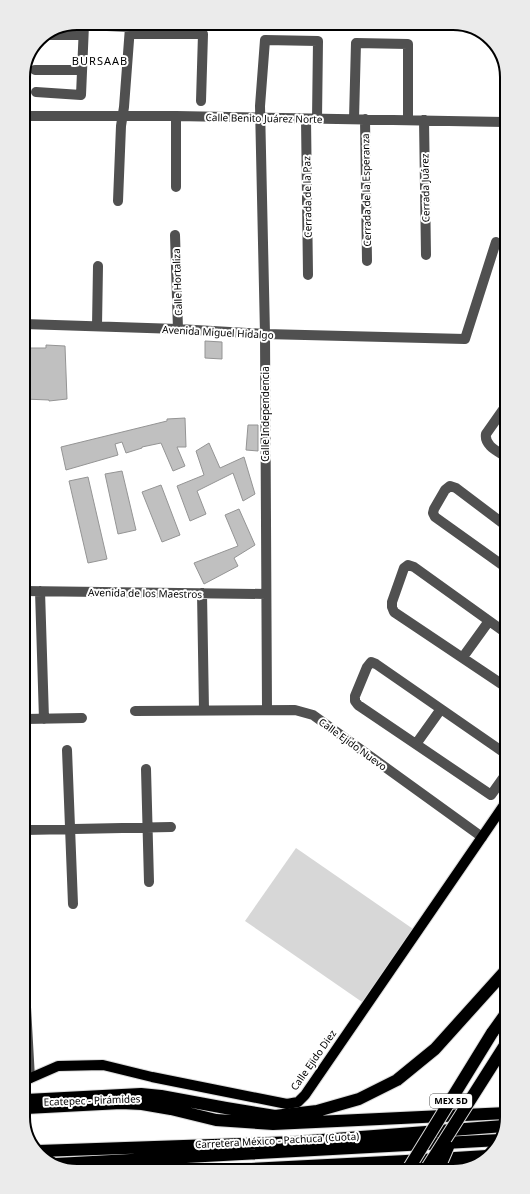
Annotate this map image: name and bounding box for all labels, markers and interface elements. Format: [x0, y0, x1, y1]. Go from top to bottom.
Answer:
district label: BURSAAB [72, 53, 128, 68]
street label: Calle Benito Juárez Norte [205, 110, 323, 126]
street label: Cerrada de la Esperanza [358, 133, 374, 247]
street label: Cerrada Juárez [417, 153, 433, 222]
street label: Cerrada de la Paz [299, 156, 315, 238]
street label: Calle Hortaliza [169, 248, 185, 316]
street label: Avenida Miguel Hidalgo [162, 322, 274, 342]
street label: Calle Independencia [258, 366, 272, 462]
street label: Avenida de los Maestros [88, 585, 202, 601]
street label: Calle Ejido Nuevo [316, 714, 390, 774]
street label: Calle Ejido Diez [287, 1027, 339, 1093]
street label: Ecatepec - Pirámides [43, 1091, 141, 1109]
road number: MEX 5D [430, 1094, 472, 1108]
street label: Carretera México - Pachuca (Cuota) [195, 1129, 359, 1151]

